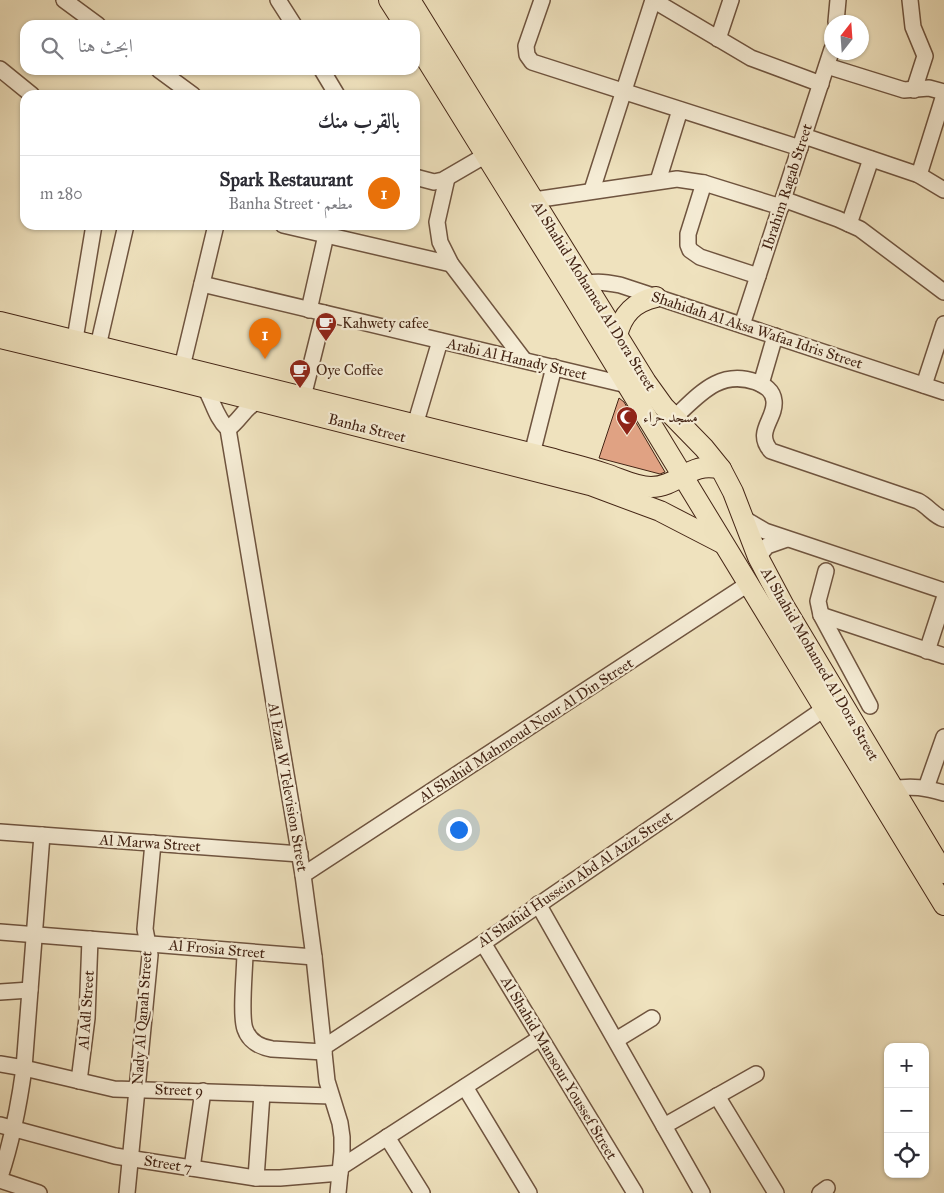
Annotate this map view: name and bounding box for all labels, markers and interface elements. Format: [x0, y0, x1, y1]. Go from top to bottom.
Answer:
north arrow [824, 15, 869, 60]
search box [20, 20, 420, 75]
icon: search [38, 34, 66, 62]
text: ابحث هنا [78, 34, 133, 57]
text: بالقرب منك [318, 108, 400, 134]
street label: Ibrahim Ragab Street [758, 121, 816, 253]
text: Spark Restaurant [220, 168, 353, 191]
text: 280 m [40, 184, 83, 203]
text: 1 [381, 184, 387, 203]
text: مطعم · Banha Street [229, 194, 353, 213]
street label: Al Shahid Mohamed Al Dora Street [527, 197, 660, 395]
street label: Shahidah Al Aksa Wafaa Idris Street [649, 287, 865, 373]
cafe icon: Kahwety cafee [314, 311, 338, 342]
place label: Kahwety cafee [342, 314, 429, 332]
pin: 1 [249, 318, 281, 359]
street label: Arabi Al Hanady Street [444, 334, 589, 384]
cafe icon: Oye Coffee [288, 358, 312, 389]
place label: Oye Coffee [316, 361, 383, 379]
mosque icon: مسجد حراء [615, 405, 639, 436]
place label: مسجد حراء [643, 408, 698, 426]
street label: Banha Street [326, 410, 408, 447]
street label: Al Shahid Mohamed Al Dora Street [757, 563, 883, 764]
street label: Al Shahid Mahmoud Nour Al Din Street [415, 653, 637, 807]
street label: Al Ezaa W Television Street [264, 700, 312, 873]
street label: Al Shahid Hussein Abd Al Aziz Street [473, 806, 677, 952]
your location [446, 817, 472, 843]
street label: Al Marwa Street [98, 830, 202, 856]
street label: Al Frosia Street [167, 936, 267, 962]
street label: Nady Al Qanah Street [128, 950, 156, 1085]
street label: Al Adl Street [74, 969, 98, 1051]
street label: Al Shahid Mansour Youssef Street [497, 972, 621, 1164]
map controls [884, 1043, 929, 1178]
button: + [884, 1043, 929, 1088]
street label: Street 9 [154, 1080, 204, 1100]
button: − [884, 1088, 929, 1133]
button: locate [884, 1133, 929, 1178]
street label: Street 7 [143, 1151, 193, 1177]

